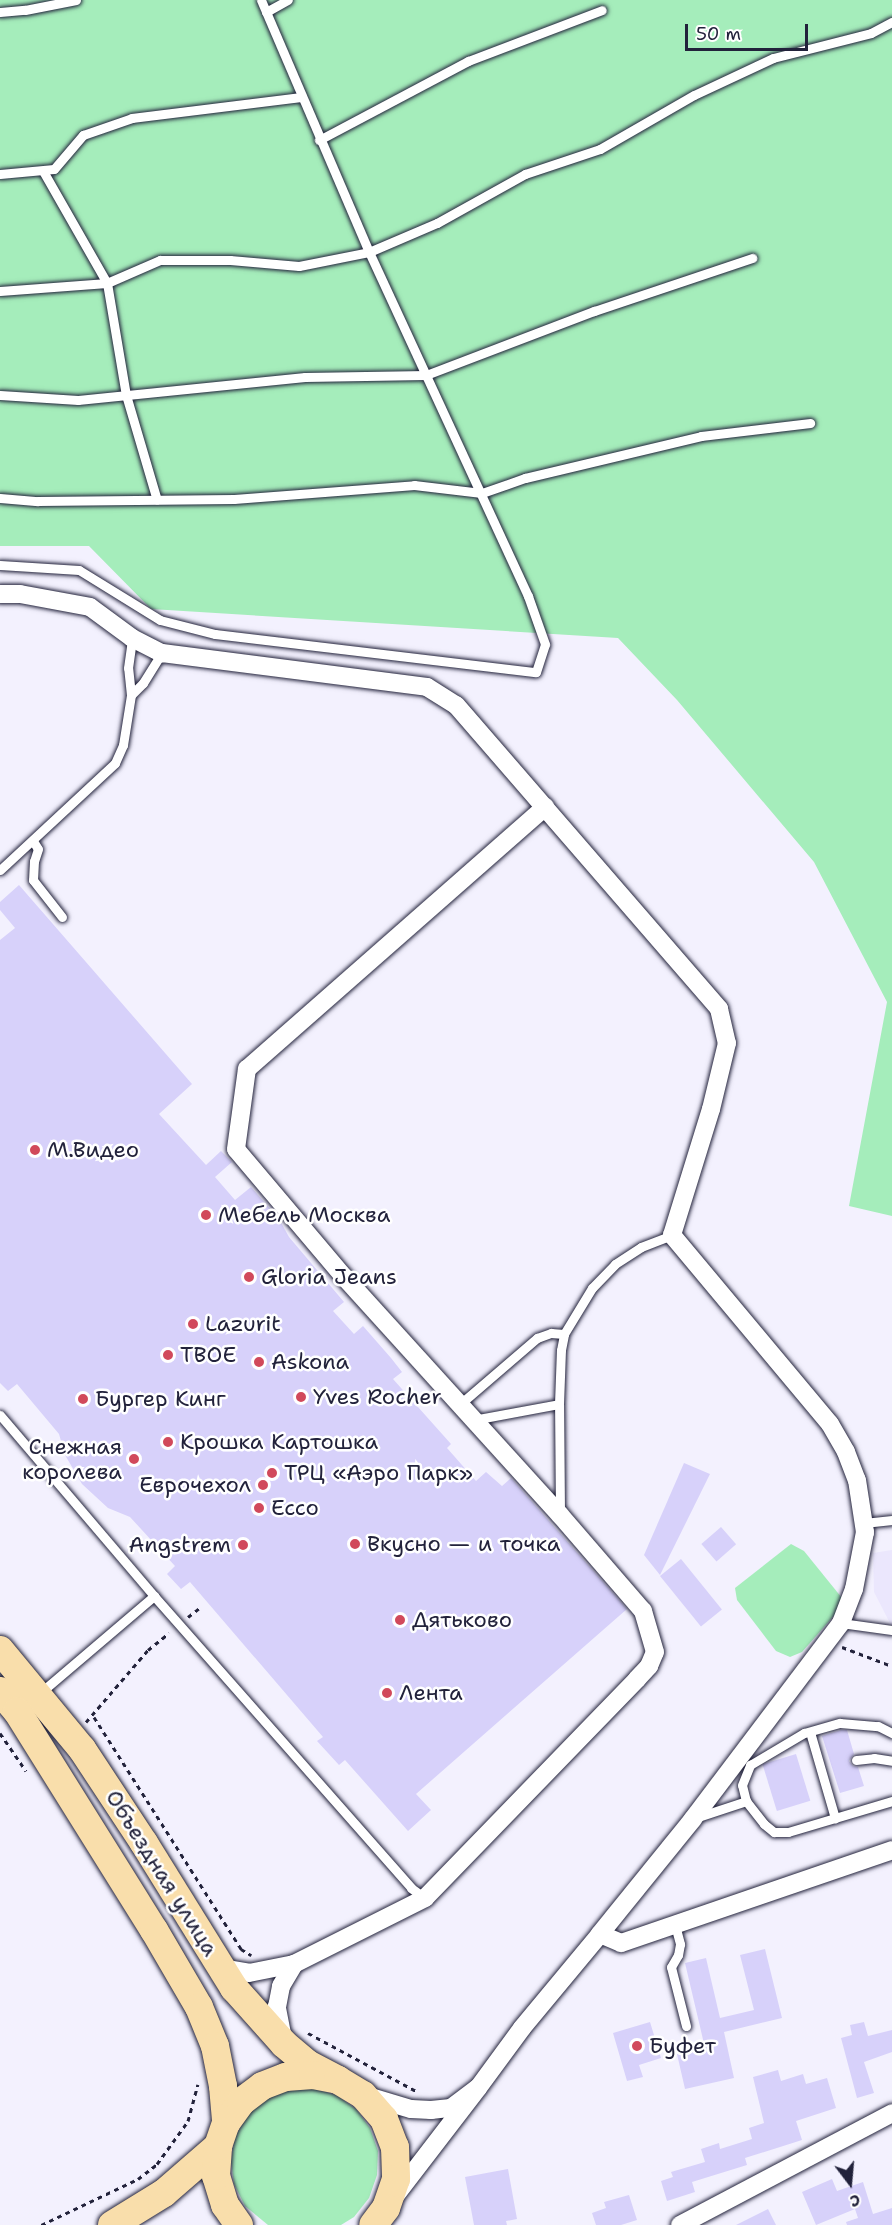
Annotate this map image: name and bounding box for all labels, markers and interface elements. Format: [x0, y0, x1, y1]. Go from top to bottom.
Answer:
scale bar [688, 12, 811, 50]
text: 50 m [696, 22, 741, 46]
place label: М.Видео [47, 1137, 139, 1163]
marker: М.Видео [28, 1143, 42, 1157]
place label: Мебель Москва [218, 1202, 390, 1228]
marker: Мебель Москва [199, 1208, 213, 1222]
place label: Gloria Jeans [261, 1264, 397, 1290]
marker: Gloria Jeans [242, 1270, 256, 1284]
place label: Lazurit [205, 1311, 281, 1337]
marker: Lazurit [186, 1317, 200, 1331]
place label: ТВОЕ [180, 1342, 236, 1368]
marker: ТВОЕ [161, 1348, 175, 1362]
place label: Askona [271, 1349, 349, 1375]
marker: Askona [252, 1355, 266, 1369]
place label: Yves Rocher [313, 1384, 442, 1410]
place label: Бургер Кинг [95, 1386, 226, 1412]
marker: Yves Rocher [294, 1390, 308, 1404]
marker: Бургер Кинг [76, 1392, 90, 1406]
place label: Крошка Картошка [180, 1429, 378, 1455]
place label: Снежная королева [22, 1433, 122, 1484]
marker: Крошка Картошка [161, 1435, 175, 1449]
marker: Снежная королева [127, 1452, 141, 1466]
place label: ТРЦ «Аэро Парк» [284, 1460, 473, 1486]
marker: ТРЦ «Аэро Парк» [265, 1466, 279, 1480]
place label: Еврочехол [139, 1472, 251, 1498]
marker: Еврочехол [256, 1478, 270, 1492]
place label: Ecco [271, 1495, 319, 1521]
marker: Ecco [252, 1501, 266, 1515]
place label: Вкусно — и точка [367, 1531, 560, 1557]
place label: Angstrem [128, 1532, 231, 1558]
marker: Вкусно — и точка [348, 1537, 362, 1551]
marker: Angstrem [236, 1538, 250, 1552]
place label: Дятьково [412, 1607, 512, 1633]
marker: Дятьково [393, 1613, 407, 1627]
place label: Лента [399, 1680, 463, 1706]
marker: Лента [380, 1686, 394, 1700]
street label: Объездная улица [100, 1785, 224, 1961]
place label: Буфет [649, 2033, 716, 2059]
marker: Буфет [630, 2039, 644, 2053]
north arrow [820, 2153, 880, 2213]
text: С [847, 2189, 863, 2212]

